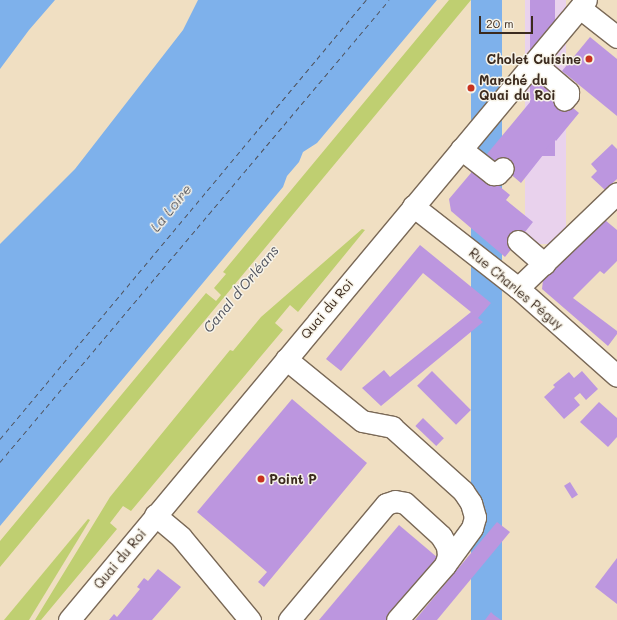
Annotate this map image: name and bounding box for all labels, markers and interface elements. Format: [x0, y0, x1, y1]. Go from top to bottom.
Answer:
scale bar [481, 8, 535, 34]
text: 20 m [486, 15, 514, 31]
place label: Cholet Cuisine [487, 51, 581, 67]
marker: Cholet Cuisine [584, 54, 594, 64]
place label: Marché du Quai du Roi [479, 73, 556, 104]
marker: Marché du Quai du Roi [466, 83, 476, 93]
water label: La Loire [147, 181, 195, 235]
water label: Canal d'Orléans [200, 242, 282, 336]
street label: Rue Charles Péguy [466, 245, 566, 333]
street label: Quai du Roi [298, 276, 356, 342]
place label: Point P [269, 471, 317, 487]
marker: Point P [256, 474, 266, 484]
street label: Quai du Roi [91, 526, 149, 592]

